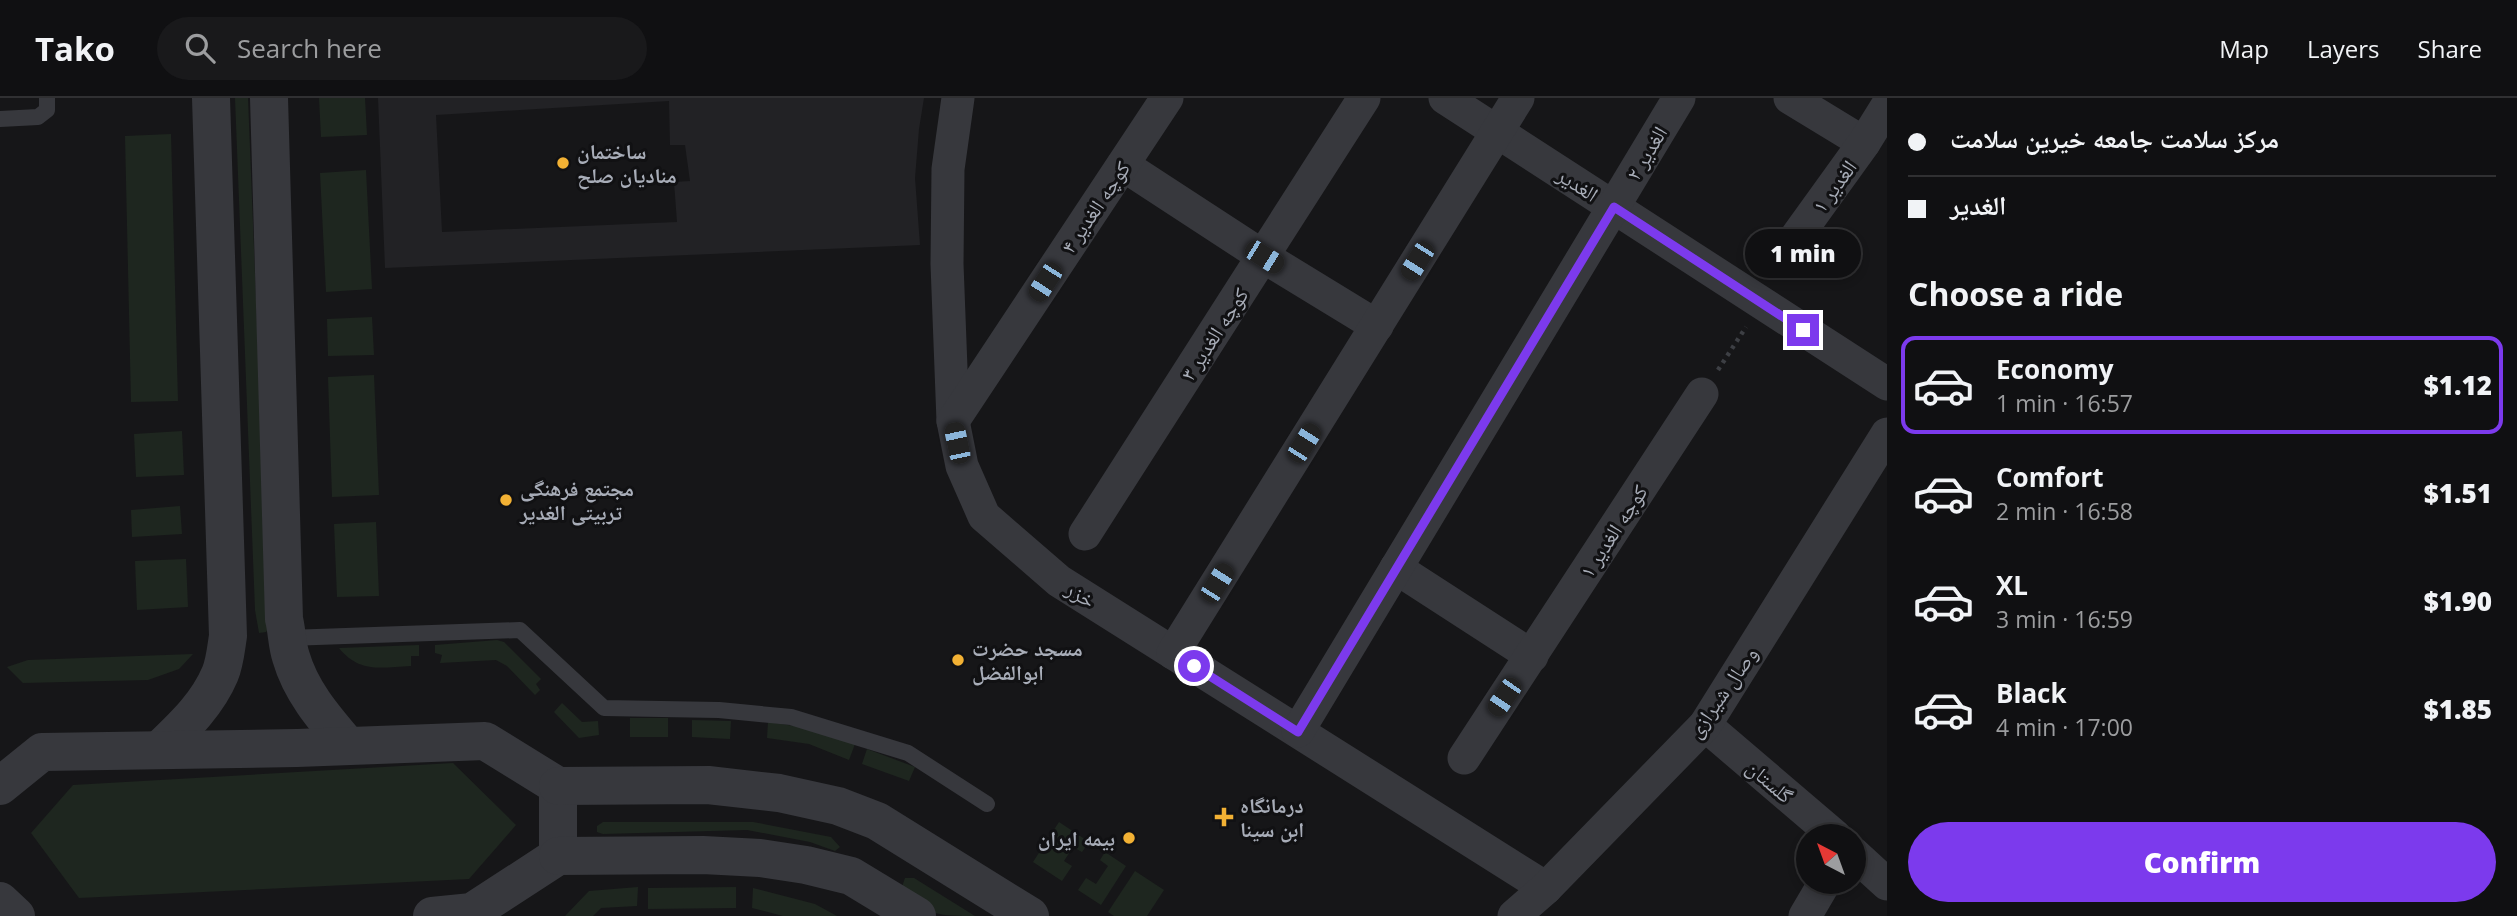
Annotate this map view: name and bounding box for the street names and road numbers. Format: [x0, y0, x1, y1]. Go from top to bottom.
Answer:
street label: ۲ الغدیر [1619, 121, 1673, 185]
street label: الغدیر ۱ [1805, 154, 1863, 218]
street label: کوچه الغدیر ۴ [1054, 155, 1136, 259]
street label: الغدیر [1551, 160, 1604, 208]
street label: کوچه الغدیر ۳ [1174, 282, 1255, 386]
street label: کوچه الغدیر ۱ [1573, 479, 1654, 583]
street label: خزر [1060, 574, 1101, 614]
street label: وصال شیرازی [1680, 641, 1764, 743]
street label: گلستان [1741, 753, 1799, 809]

